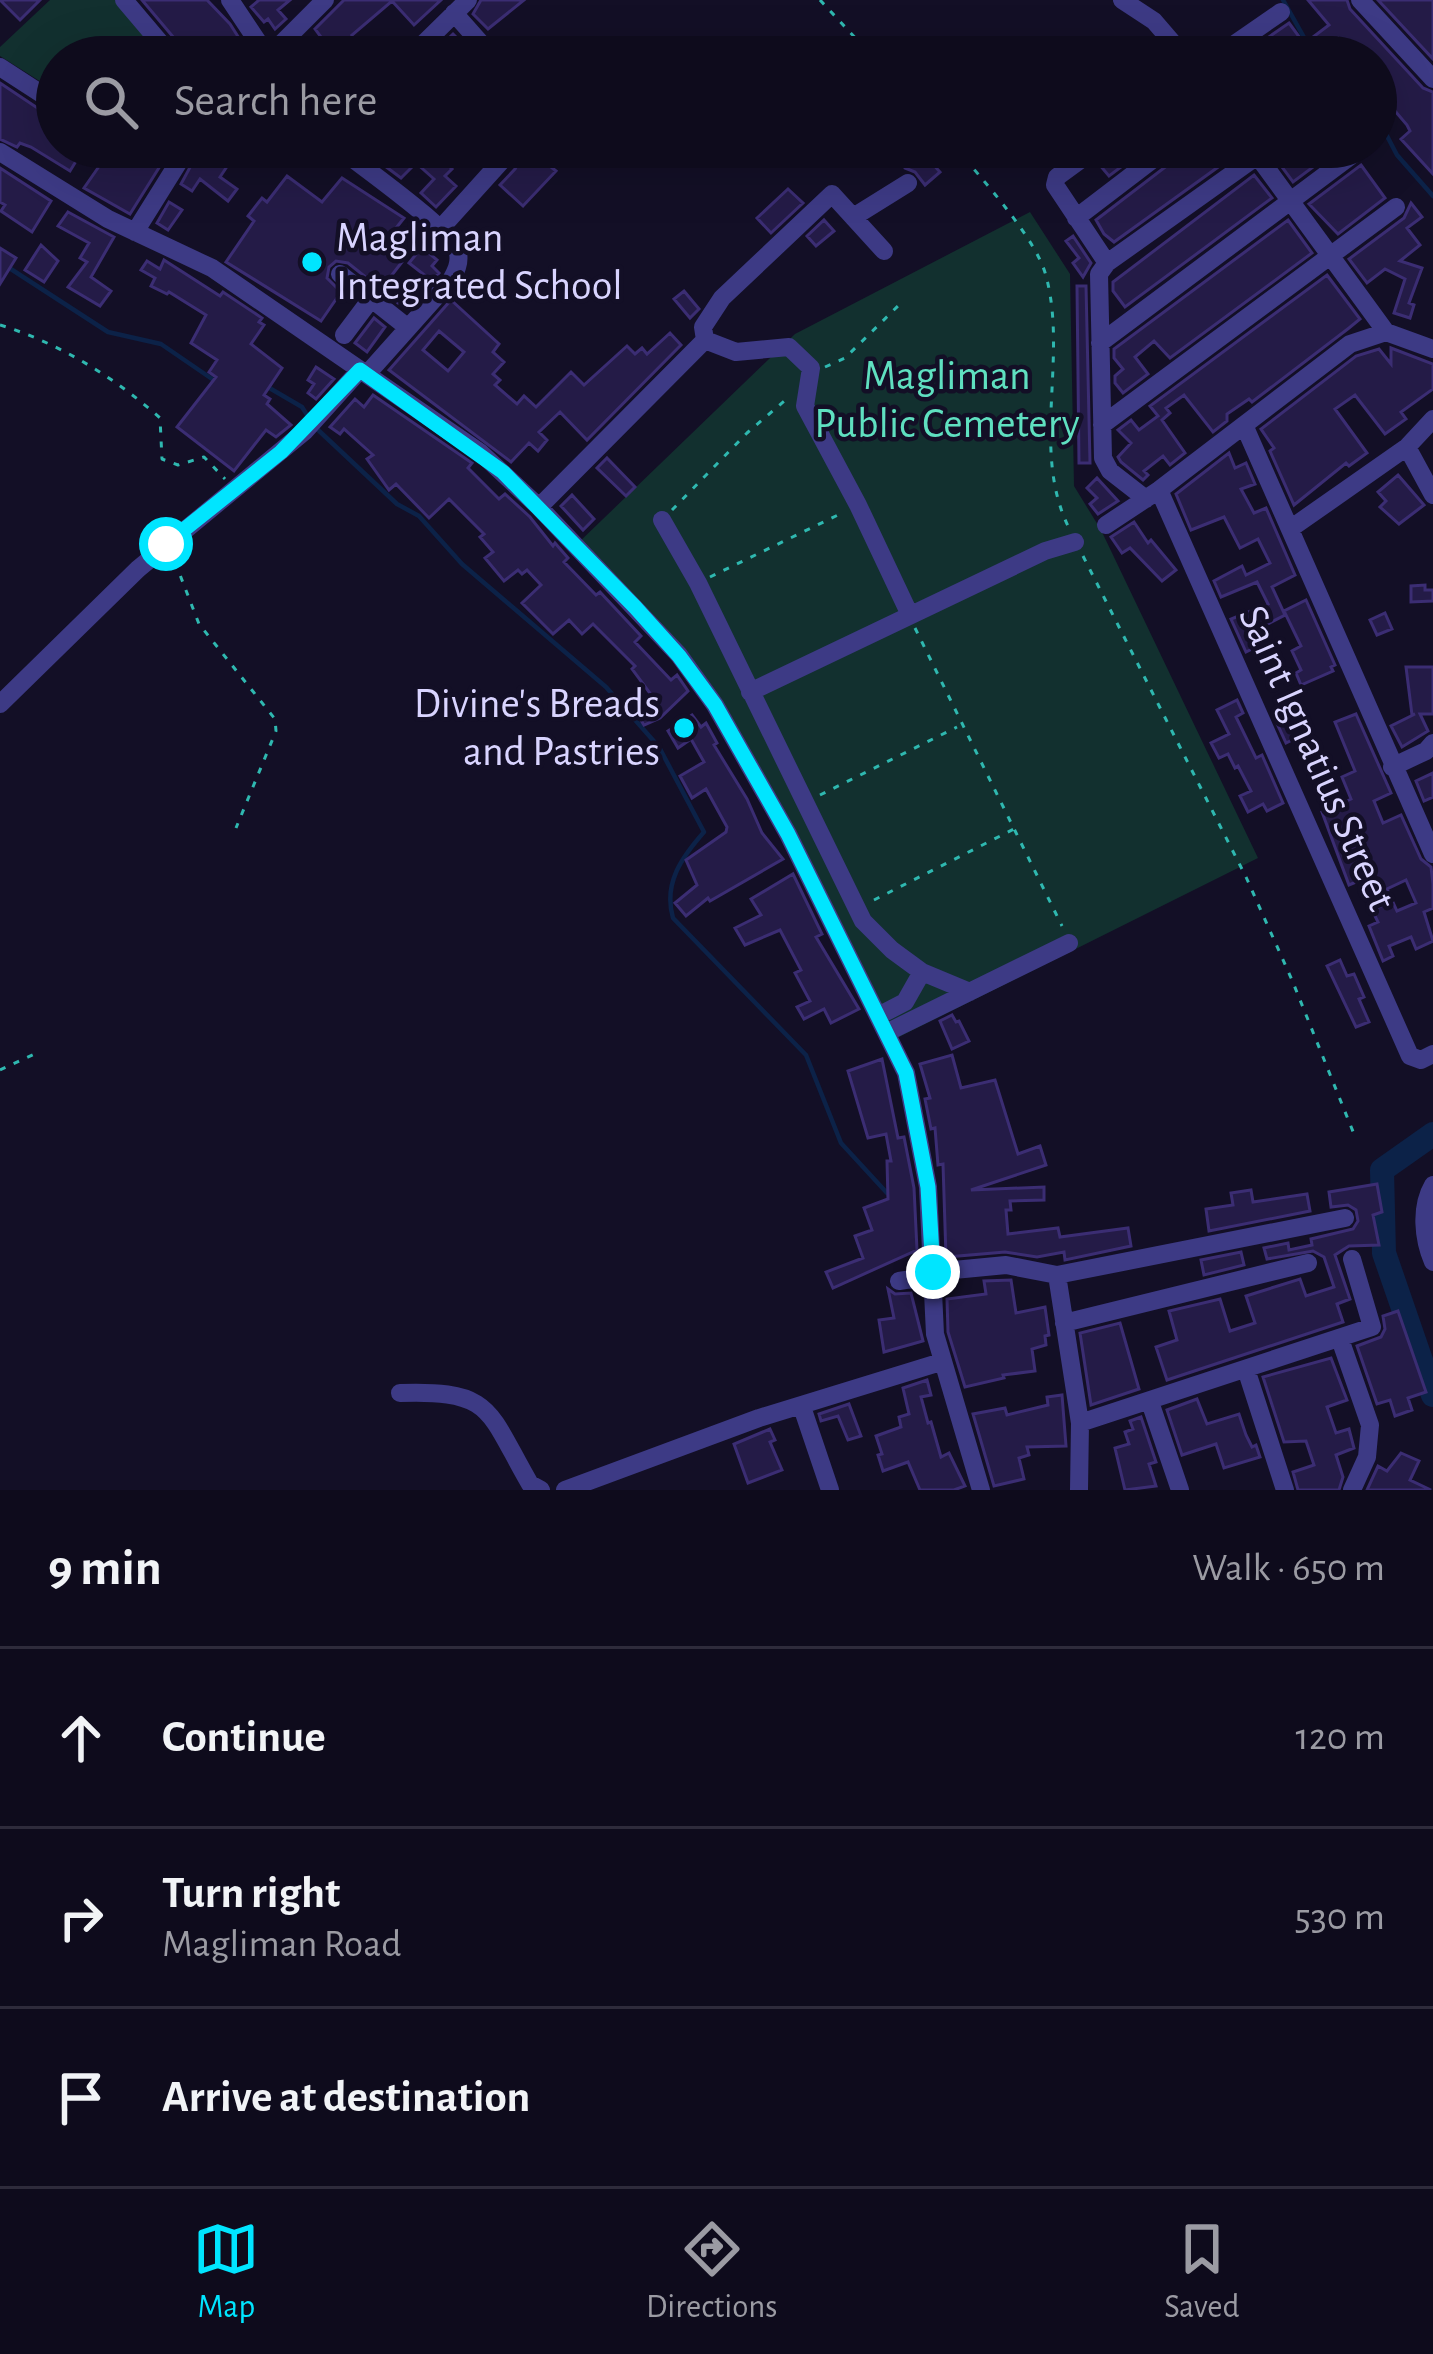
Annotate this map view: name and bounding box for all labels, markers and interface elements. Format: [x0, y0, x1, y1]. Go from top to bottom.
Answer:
search box [36, 36, 1397, 168]
icon: search [78, 69, 144, 135]
text: Search here [174, 79, 377, 124]
place label: Magliman Integrated School [336, 217, 623, 307]
marker: Magliman Integrated School [299, 249, 325, 275]
park label: Magliman Public Cemetery [814, 355, 1080, 445]
route start [139, 517, 193, 571]
street label: Saint Ignatius Street [1231, 599, 1403, 917]
place label: Divine's Breads and Pastries [414, 683, 660, 773]
marker: Divine's Breads and Pastries [671, 715, 697, 741]
route end [906, 1245, 960, 1299]
text: 9 min [48, 1543, 162, 1594]
text: Walk · 650 m [1192, 1549, 1385, 1588]
icon: ahead [48, 1705, 114, 1771]
text: Continue [162, 1715, 326, 1760]
text: 120 m [1296, 1718, 1385, 1757]
text: Turn right [162, 1871, 340, 1916]
icon: right [48, 1885, 114, 1951]
text: 530 m [1294, 1898, 1385, 1937]
text: Magliman Road [162, 1925, 401, 1964]
icon: arrive [48, 2065, 114, 2131]
text: Arrive at destination [162, 2075, 530, 2120]
tab: Map [193, 2216, 259, 2328]
tab: Directions [646, 2216, 777, 2328]
tab: Saved [1164, 2216, 1240, 2328]

